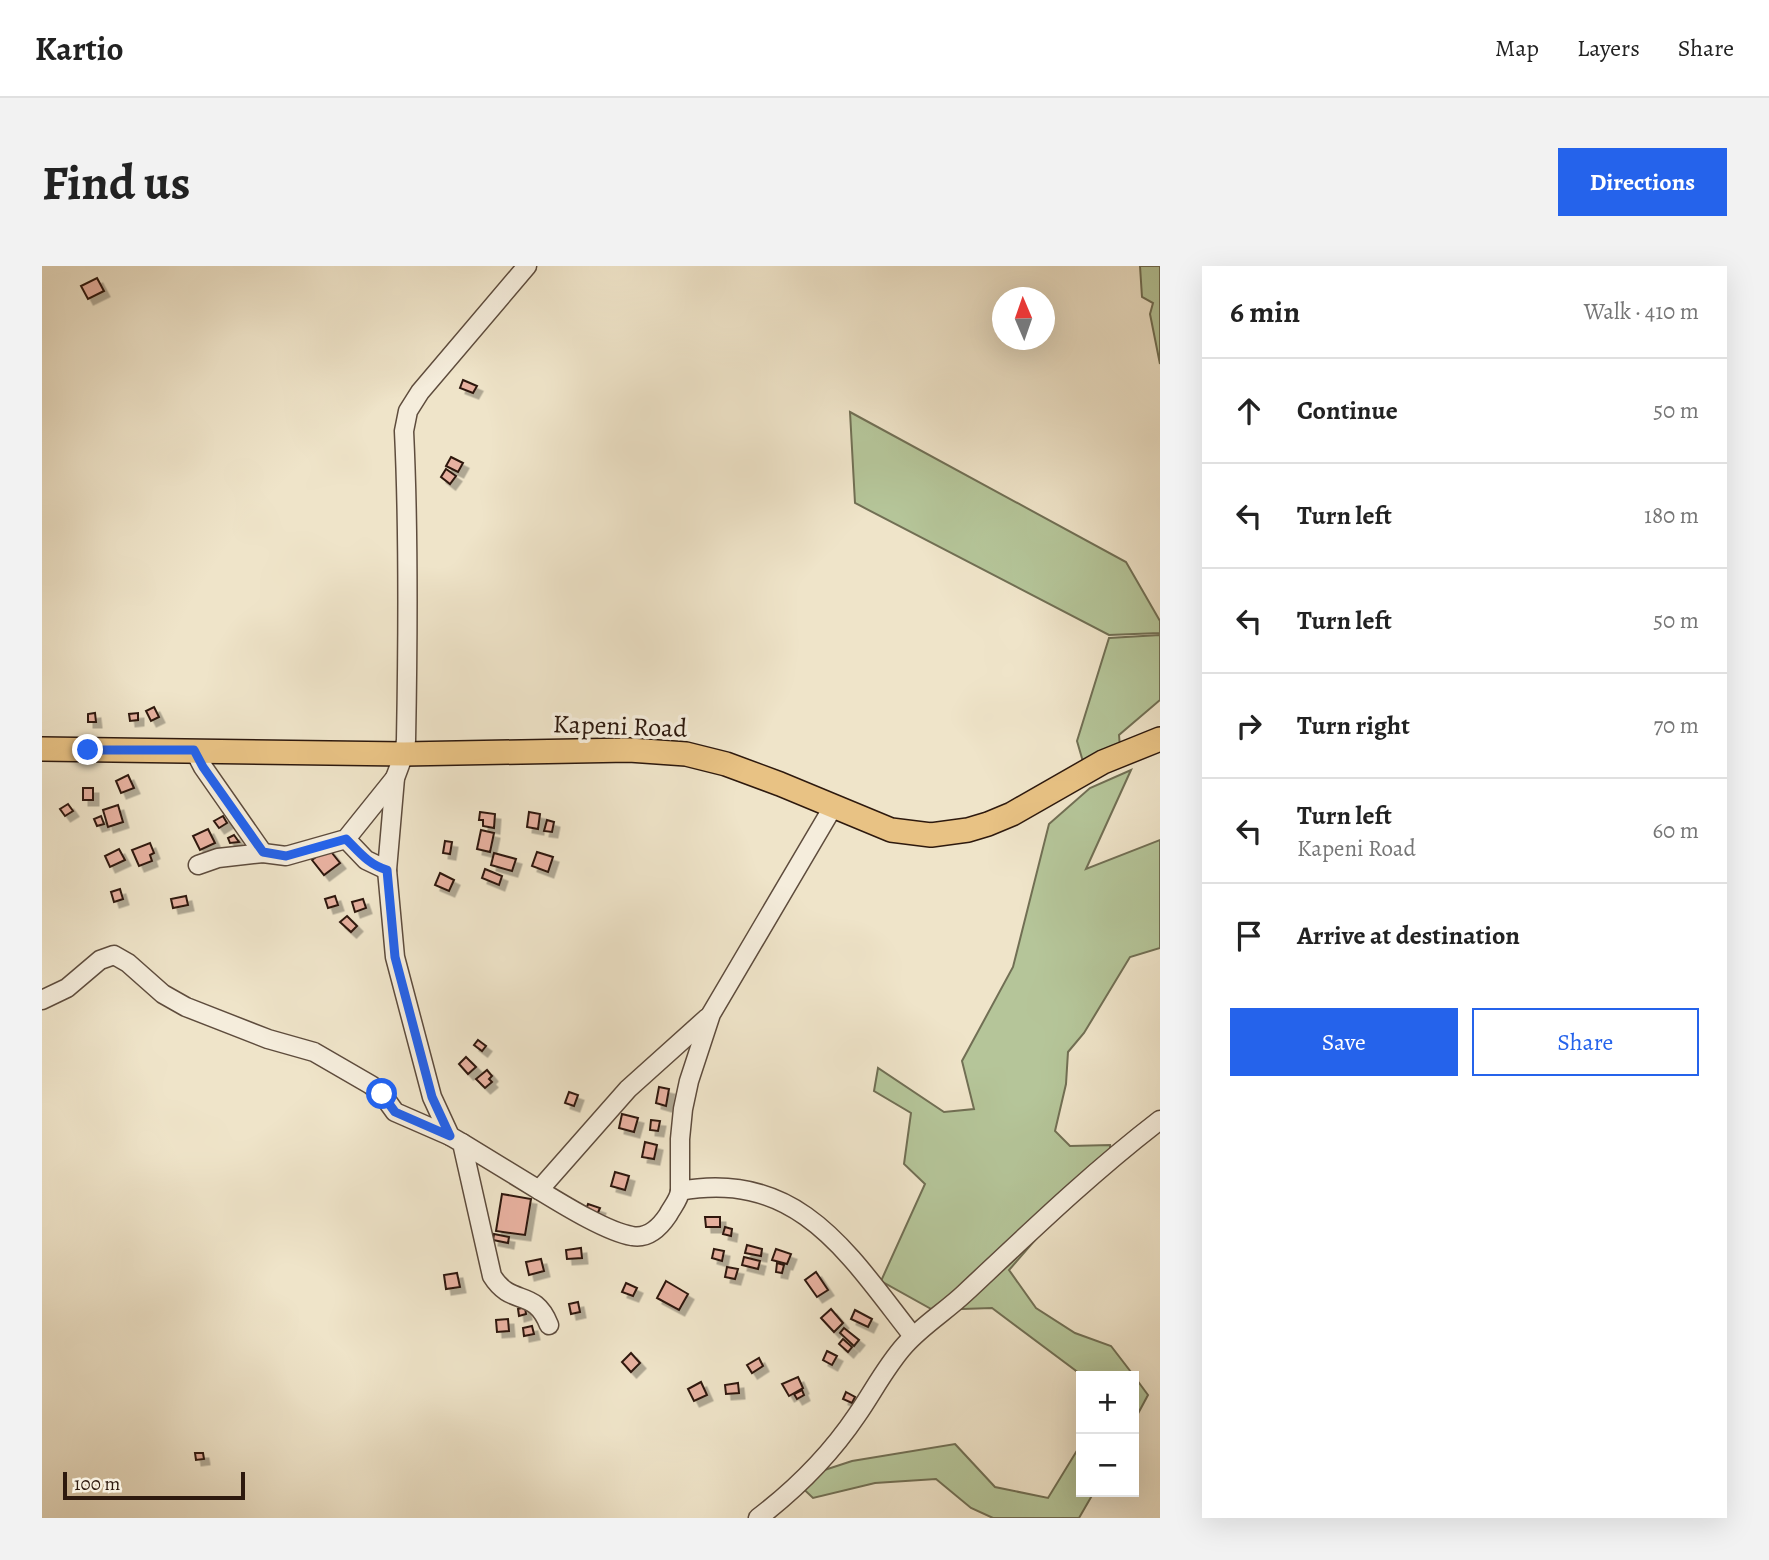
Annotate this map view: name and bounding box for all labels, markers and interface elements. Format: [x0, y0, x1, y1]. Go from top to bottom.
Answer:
text: Kartio [35, 26, 123, 71]
text: Map [1495, 32, 1539, 64]
text: Layers [1577, 32, 1640, 64]
text: Share [1678, 32, 1734, 64]
button: Directions [1558, 148, 1727, 216]
text: Find us [42, 149, 190, 216]
north arrow [992, 287, 1055, 350]
text: 6 min [1230, 292, 1300, 332]
text: Walk · 410 m [1584, 296, 1699, 327]
icon: ahead [1230, 392, 1268, 430]
text: Continue [1297, 393, 1398, 428]
text: 50 m [1653, 395, 1699, 426]
icon: left [1230, 497, 1268, 535]
text: Turn left [1297, 498, 1392, 533]
text: 180 m [1644, 500, 1699, 531]
icon: left [1230, 602, 1268, 640]
text: Turn left [1297, 603, 1392, 638]
text: 50 m [1653, 605, 1699, 636]
street label: Kapeni Road [552, 706, 688, 746]
icon: right [1230, 707, 1268, 745]
text: Turn right [1297, 708, 1410, 743]
text: 70 m [1653, 710, 1699, 741]
route end [72, 734, 103, 765]
text: Turn left [1297, 798, 1392, 833]
icon: left [1230, 812, 1268, 850]
text: 60 m [1652, 815, 1699, 846]
text: Kapeni Road [1297, 833, 1416, 864]
icon: arrive [1230, 917, 1268, 955]
text: Arrive at destination [1297, 918, 1520, 953]
button: Save [1230, 1008, 1458, 1076]
button: Share [1472, 1008, 1699, 1076]
route start [366, 1078, 397, 1109]
map controls [1076, 1371, 1139, 1497]
button: + [1076, 1371, 1139, 1434]
button: − [1076, 1434, 1139, 1497]
scale bar [63, 1469, 245, 1501]
text: 100 m [74, 1471, 120, 1497]

